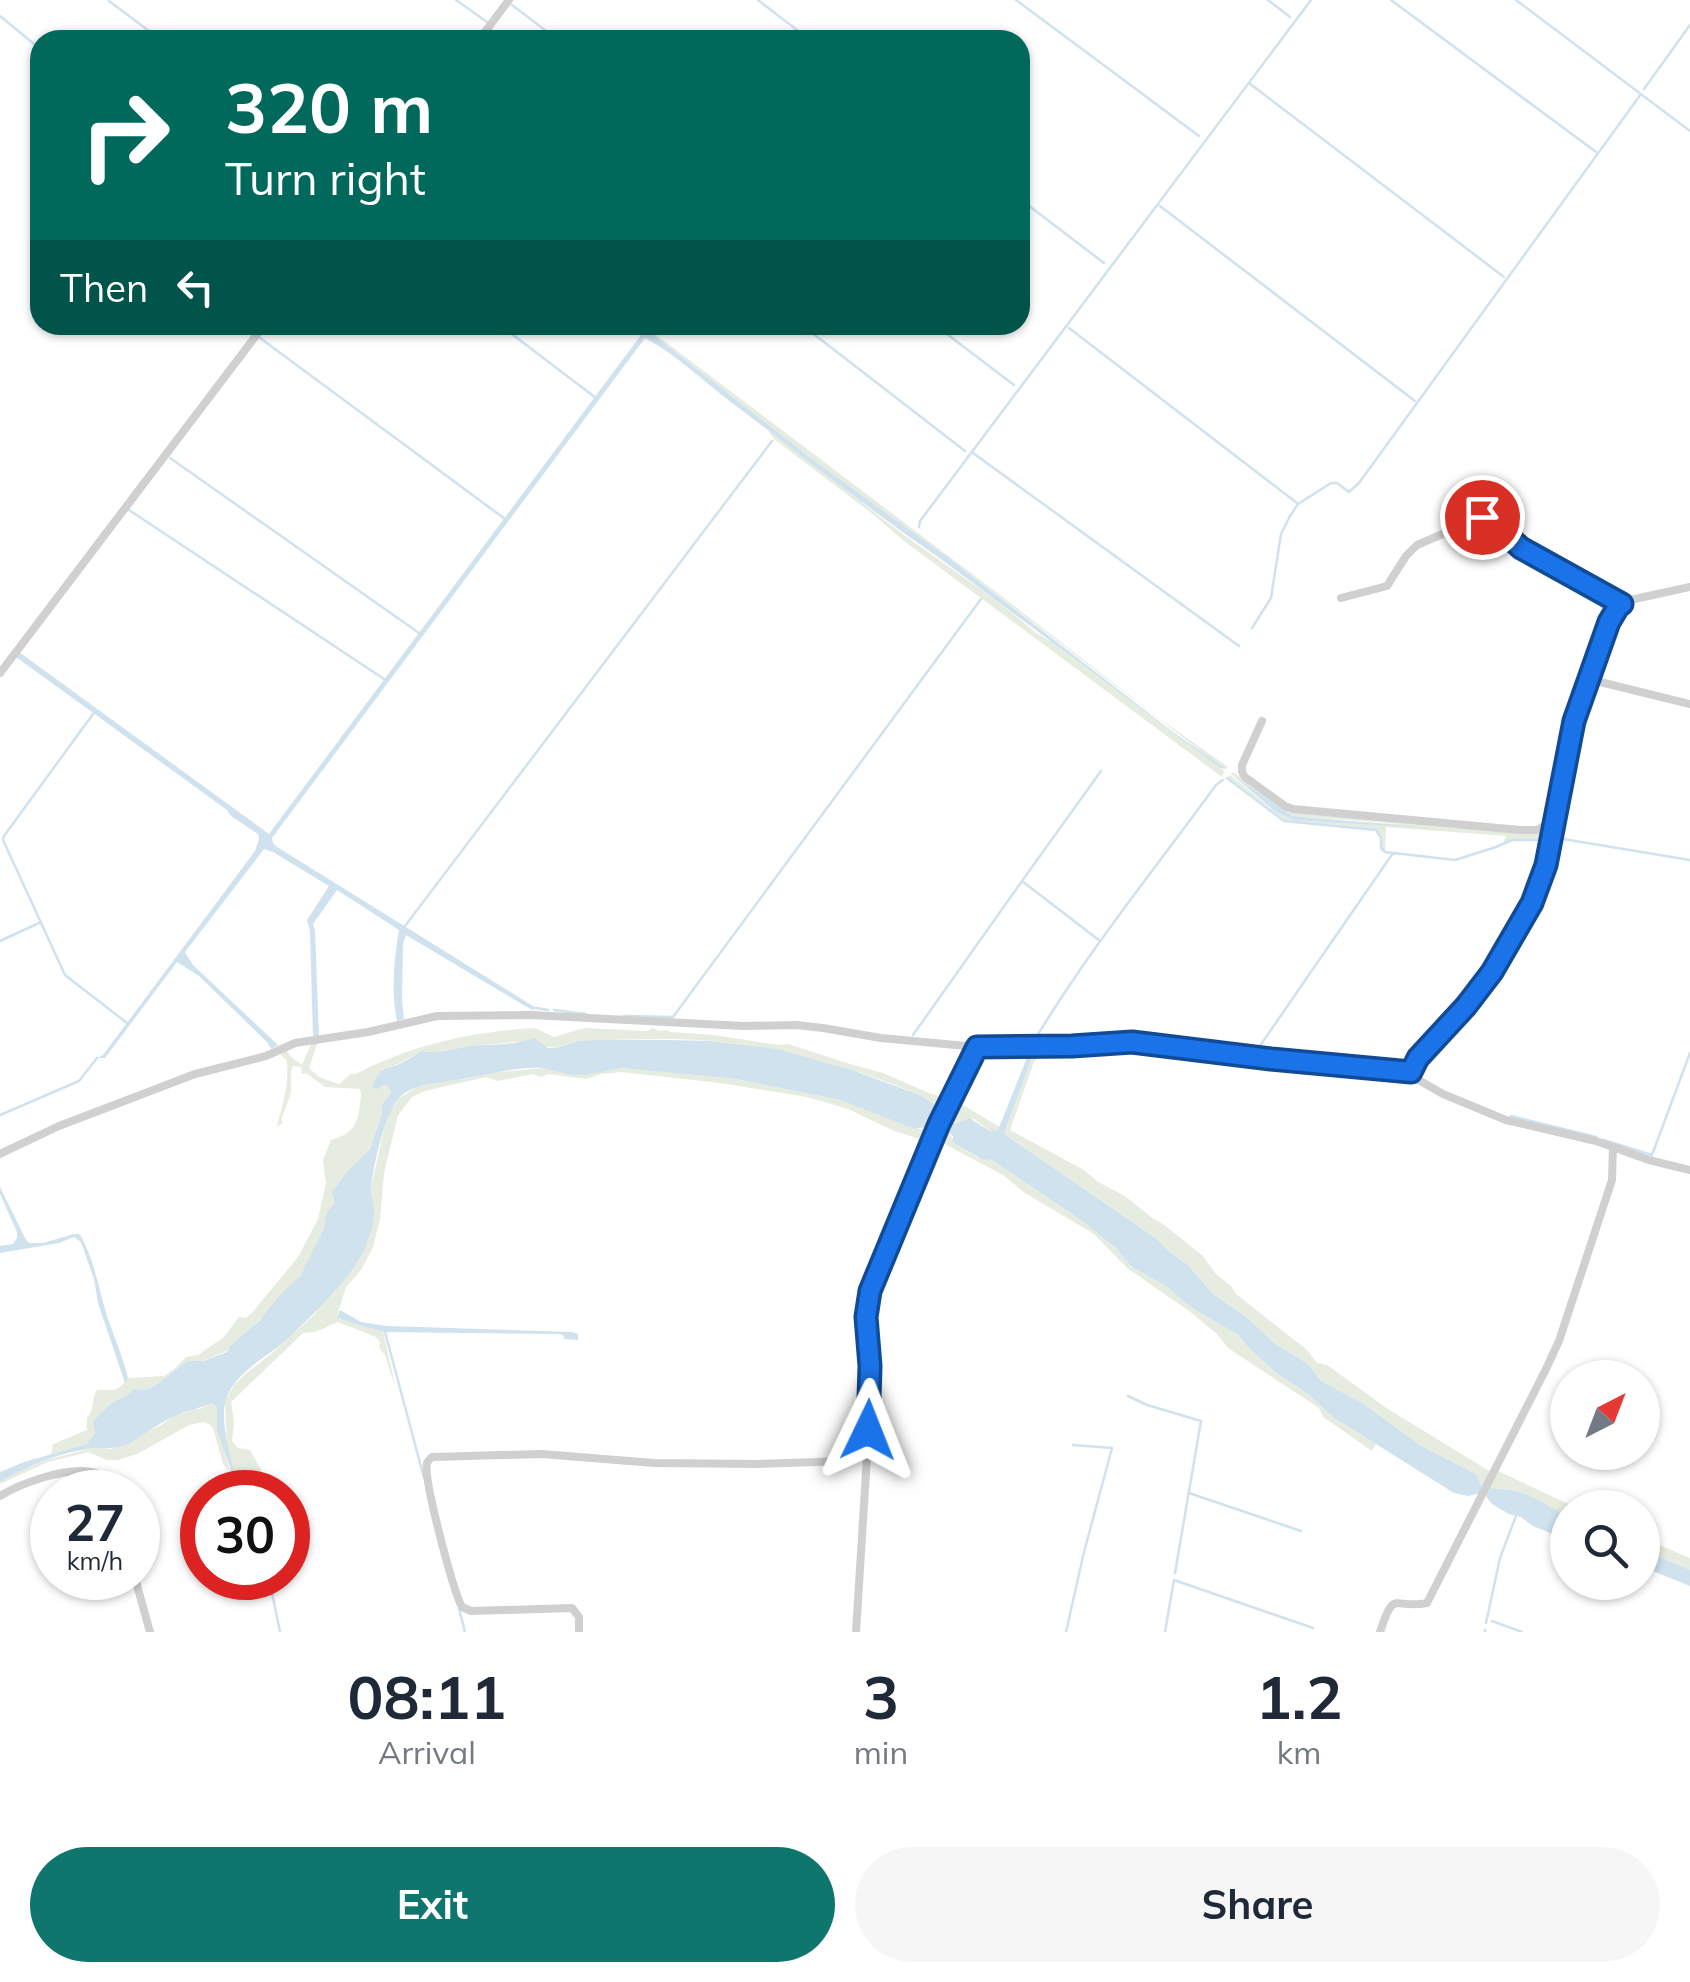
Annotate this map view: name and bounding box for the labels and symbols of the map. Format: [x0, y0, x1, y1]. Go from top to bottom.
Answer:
pin [1440, 475, 1525, 560]
north arrow [1550, 1360, 1660, 1470]
position arrow [816, 1378, 920, 1482]
speed limit sign: 30 [180, 1470, 310, 1600]

